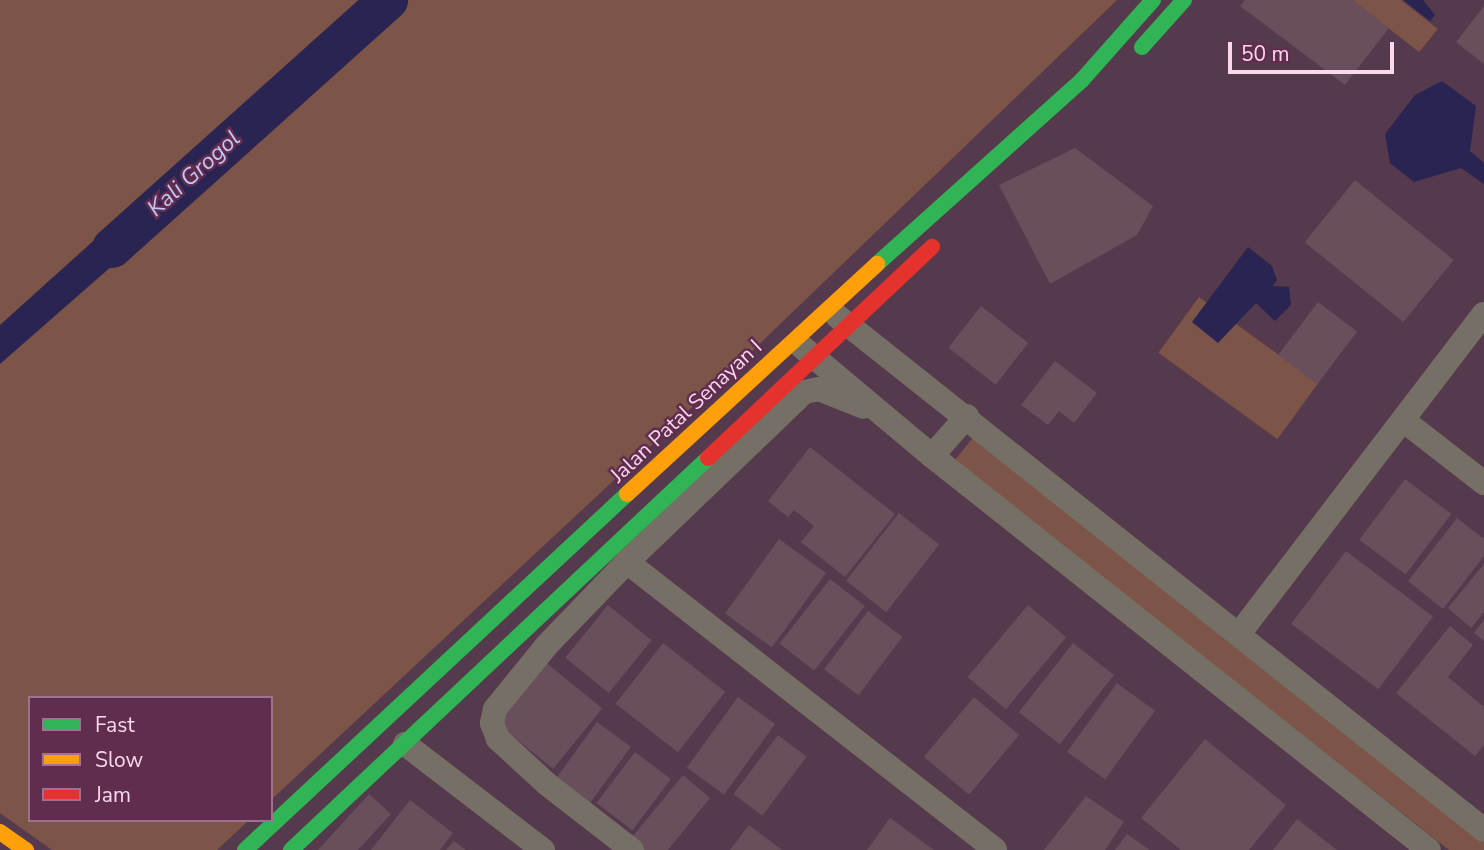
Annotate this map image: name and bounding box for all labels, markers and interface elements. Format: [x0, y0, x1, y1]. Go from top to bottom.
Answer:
scale bar [1232, 28, 1398, 72]
text: 50 m [1241, 40, 1290, 68]
water label: Kali Grogol [142, 125, 246, 223]
street label: Jalan Patal Senayan I [605, 334, 767, 488]
legend [28, 696, 273, 822]
text: Fast [95, 711, 135, 739]
text: Slow [95, 746, 143, 774]
text: Jam [95, 781, 131, 809]

